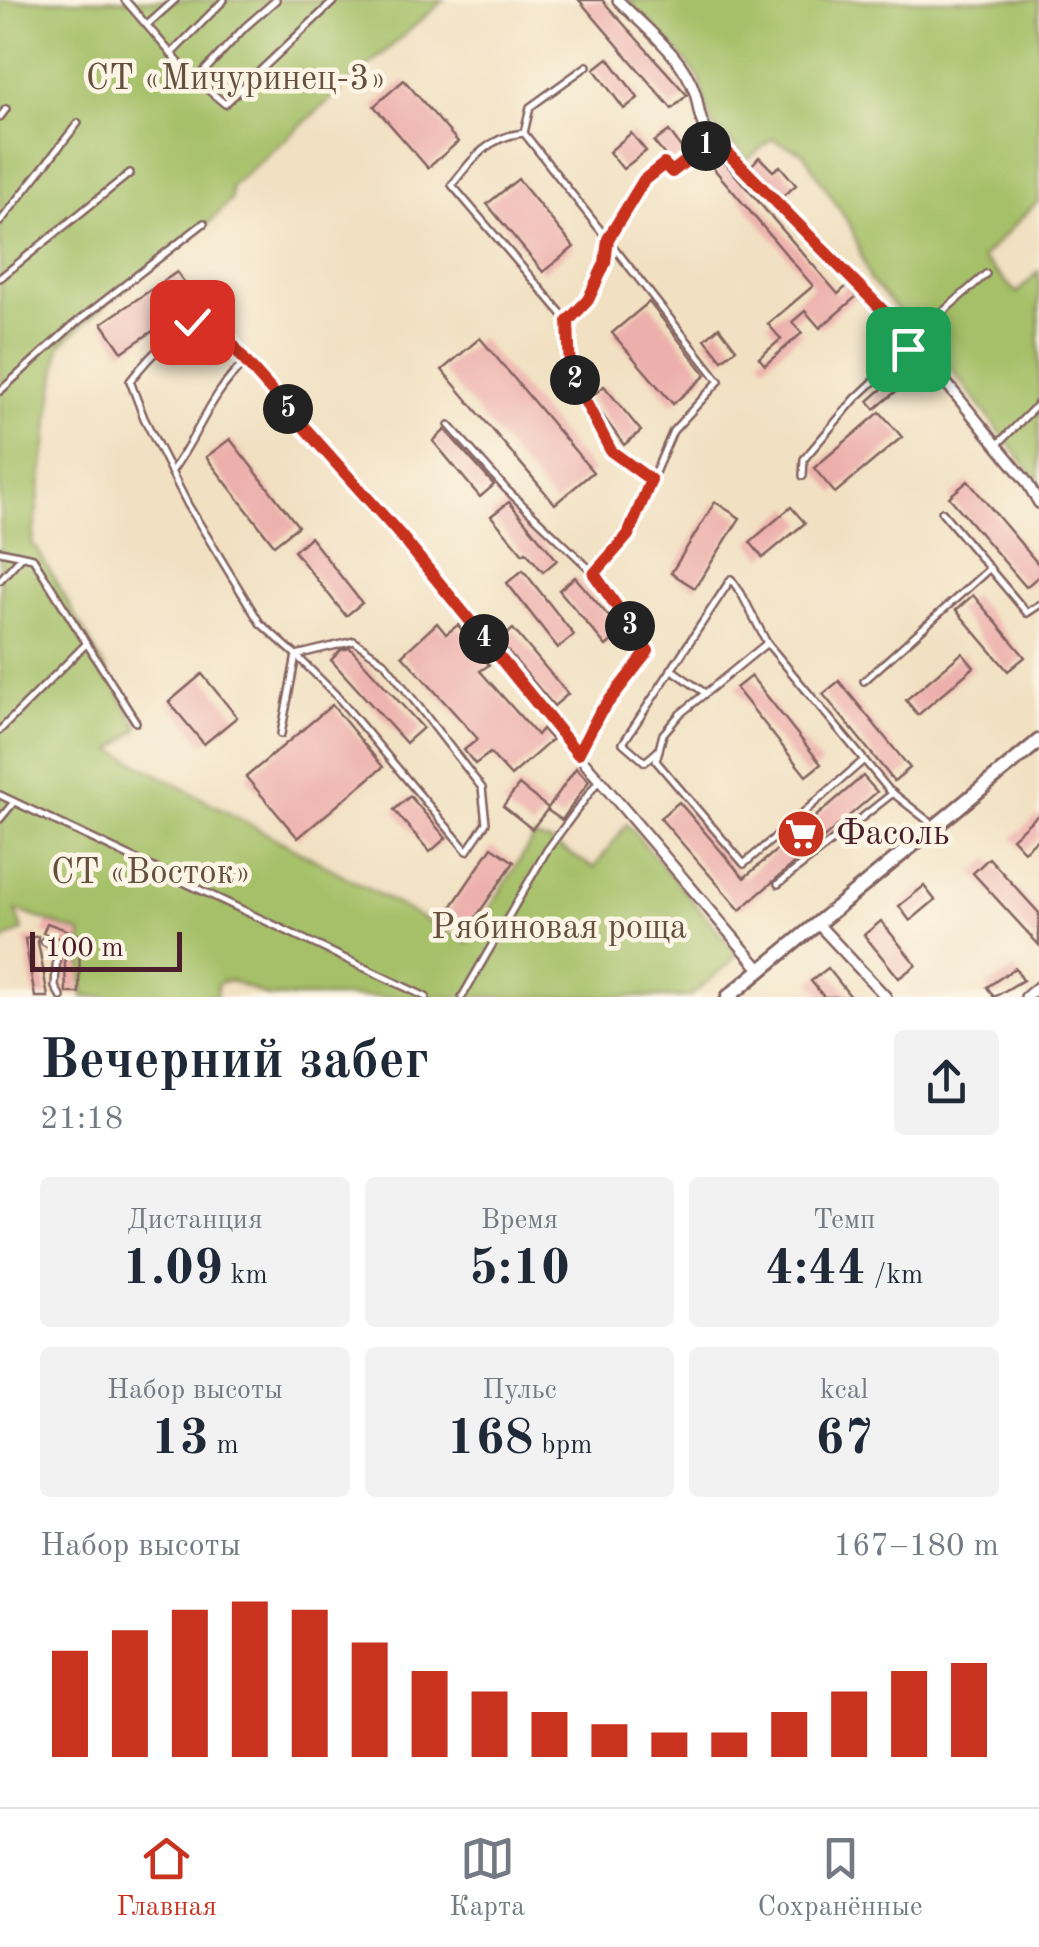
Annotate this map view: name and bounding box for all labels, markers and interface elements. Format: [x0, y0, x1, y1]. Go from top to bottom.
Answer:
park label: СТ «Мичуринец-3» [86, 62, 386, 97]
pin: 1 [681, 121, 731, 171]
text: 1 [698, 132, 714, 160]
pin [150, 280, 235, 365]
icon: check [165, 295, 220, 350]
pin [866, 307, 951, 392]
icon: arrive [881, 322, 936, 377]
pin: 2 [550, 355, 600, 405]
text: 2 [567, 366, 583, 394]
pin: 5 [263, 384, 313, 434]
text: 5 [280, 395, 296, 423]
pin: 3 [605, 601, 655, 651]
text: 3 [622, 612, 638, 640]
pin: 4 [459, 614, 509, 664]
text: 4 [476, 625, 492, 653]
supermarket icon: Фасоль [775, 808, 827, 860]
place label: Фасоль [836, 817, 949, 852]
park label: СТ «Восток» [51, 856, 251, 891]
park label: Рябиновая роща [431, 911, 687, 946]
scale bar [30, 927, 182, 971]
text: 100 m [45, 935, 124, 963]
button: share [894, 1030, 999, 1135]
text: Вечерний забег [40, 1035, 429, 1090]
text: 21:18 [40, 1104, 123, 1136]
text: Дистанция [127, 1207, 263, 1235]
text: Время [481, 1207, 558, 1235]
text: Темп [813, 1207, 875, 1235]
text: 1.09 [122, 1245, 223, 1295]
text: 5:10 [469, 1245, 570, 1295]
text: 4:44 [765, 1245, 866, 1295]
text: km [223, 1262, 268, 1290]
text: /km [866, 1262, 923, 1290]
text: Набор высоты [107, 1377, 283, 1405]
text: Пульс [482, 1377, 557, 1405]
text: kcal [820, 1377, 868, 1405]
text: 13 [151, 1415, 209, 1465]
text: 168 [447, 1415, 534, 1465]
text: 67 [815, 1415, 873, 1465]
text: m [209, 1432, 239, 1460]
text: bpm [534, 1432, 592, 1460]
text: Набор высоты [40, 1531, 241, 1563]
text: 167–180 m [833, 1531, 999, 1563]
tab: Главная [116, 1831, 217, 1926]
tab: Карта [449, 1831, 525, 1926]
tab: Сохранённые [758, 1831, 923, 1926]

